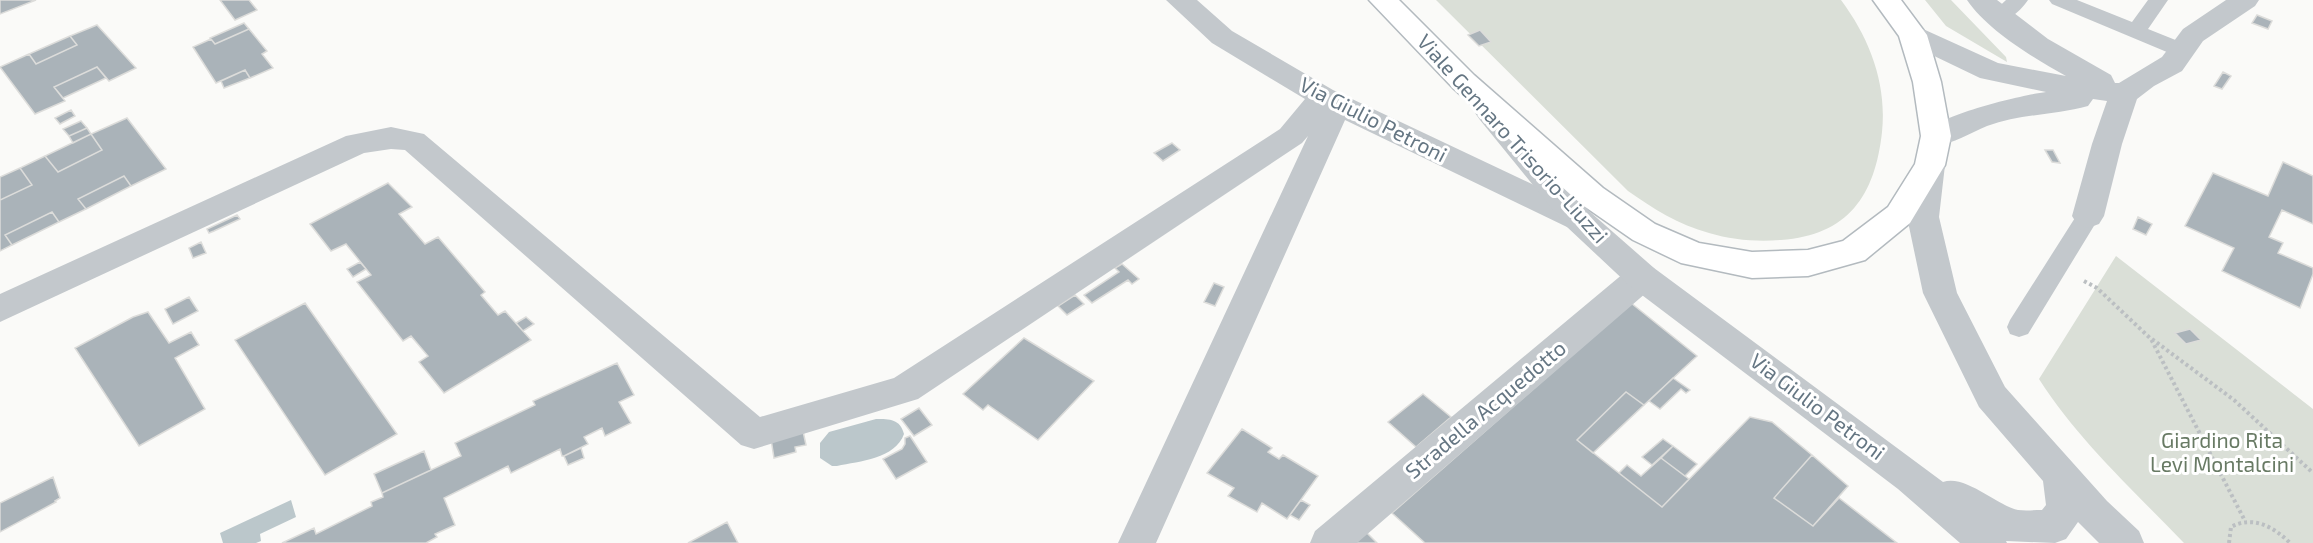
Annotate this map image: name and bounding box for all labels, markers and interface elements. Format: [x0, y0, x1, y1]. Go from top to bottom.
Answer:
street label: Viale Gennaro Trisorio-Liuzzi [1413, 28, 1614, 248]
street label: Via Giulio Petroni [1296, 71, 1451, 166]
street label: Stradella Acquedotto [1400, 335, 1570, 483]
street label: Via Giulio Petroni [1746, 347, 1890, 464]
park label: Giardino Rita Levi Montalcini [2150, 427, 2294, 476]

